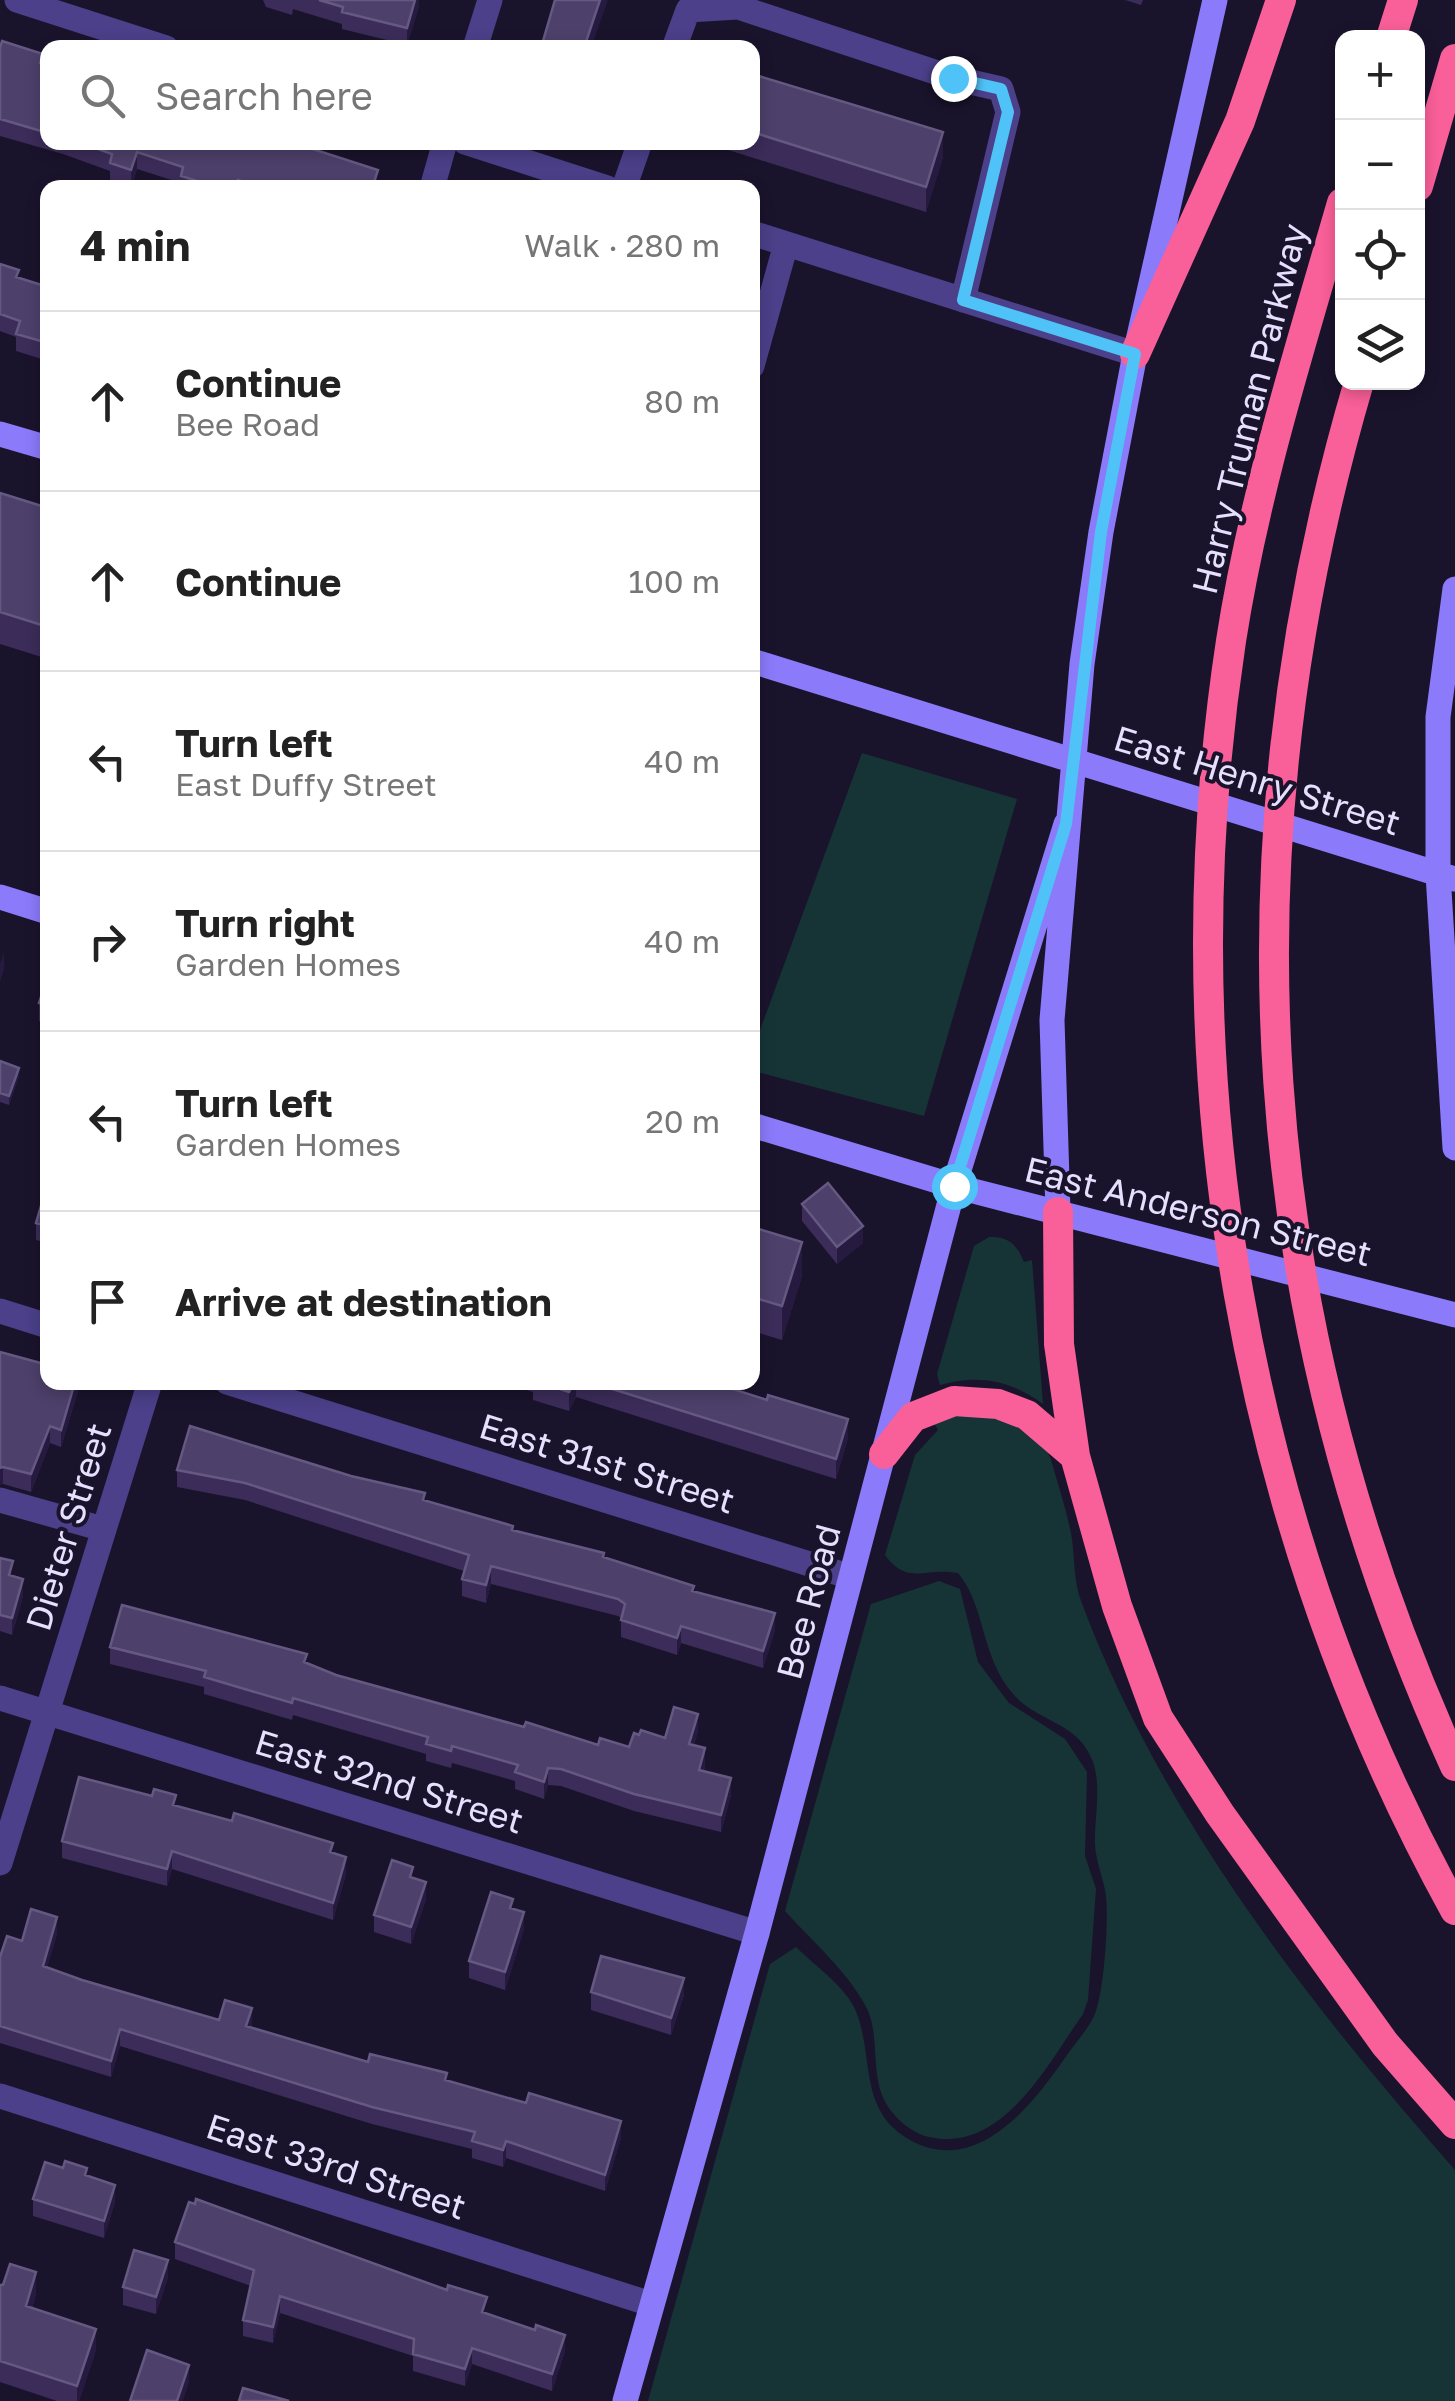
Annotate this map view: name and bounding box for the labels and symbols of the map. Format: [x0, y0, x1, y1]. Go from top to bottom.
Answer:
route end [931, 56, 977, 102]
street label: Harry Truman Parkway [1183, 219, 1315, 598]
street label: East Henry Street [1109, 717, 1406, 844]
street label: East Anderson Street [1020, 1148, 1376, 1274]
route start [932, 1164, 978, 1210]
street label: East 31st Street [475, 1404, 740, 1522]
street label: Dieter Street [17, 1418, 119, 1635]
street label: Bee Road [767, 1520, 849, 1684]
street label: East 32nd Street [250, 1720, 528, 1842]
street label: East 33rd Street [201, 2104, 471, 2228]

